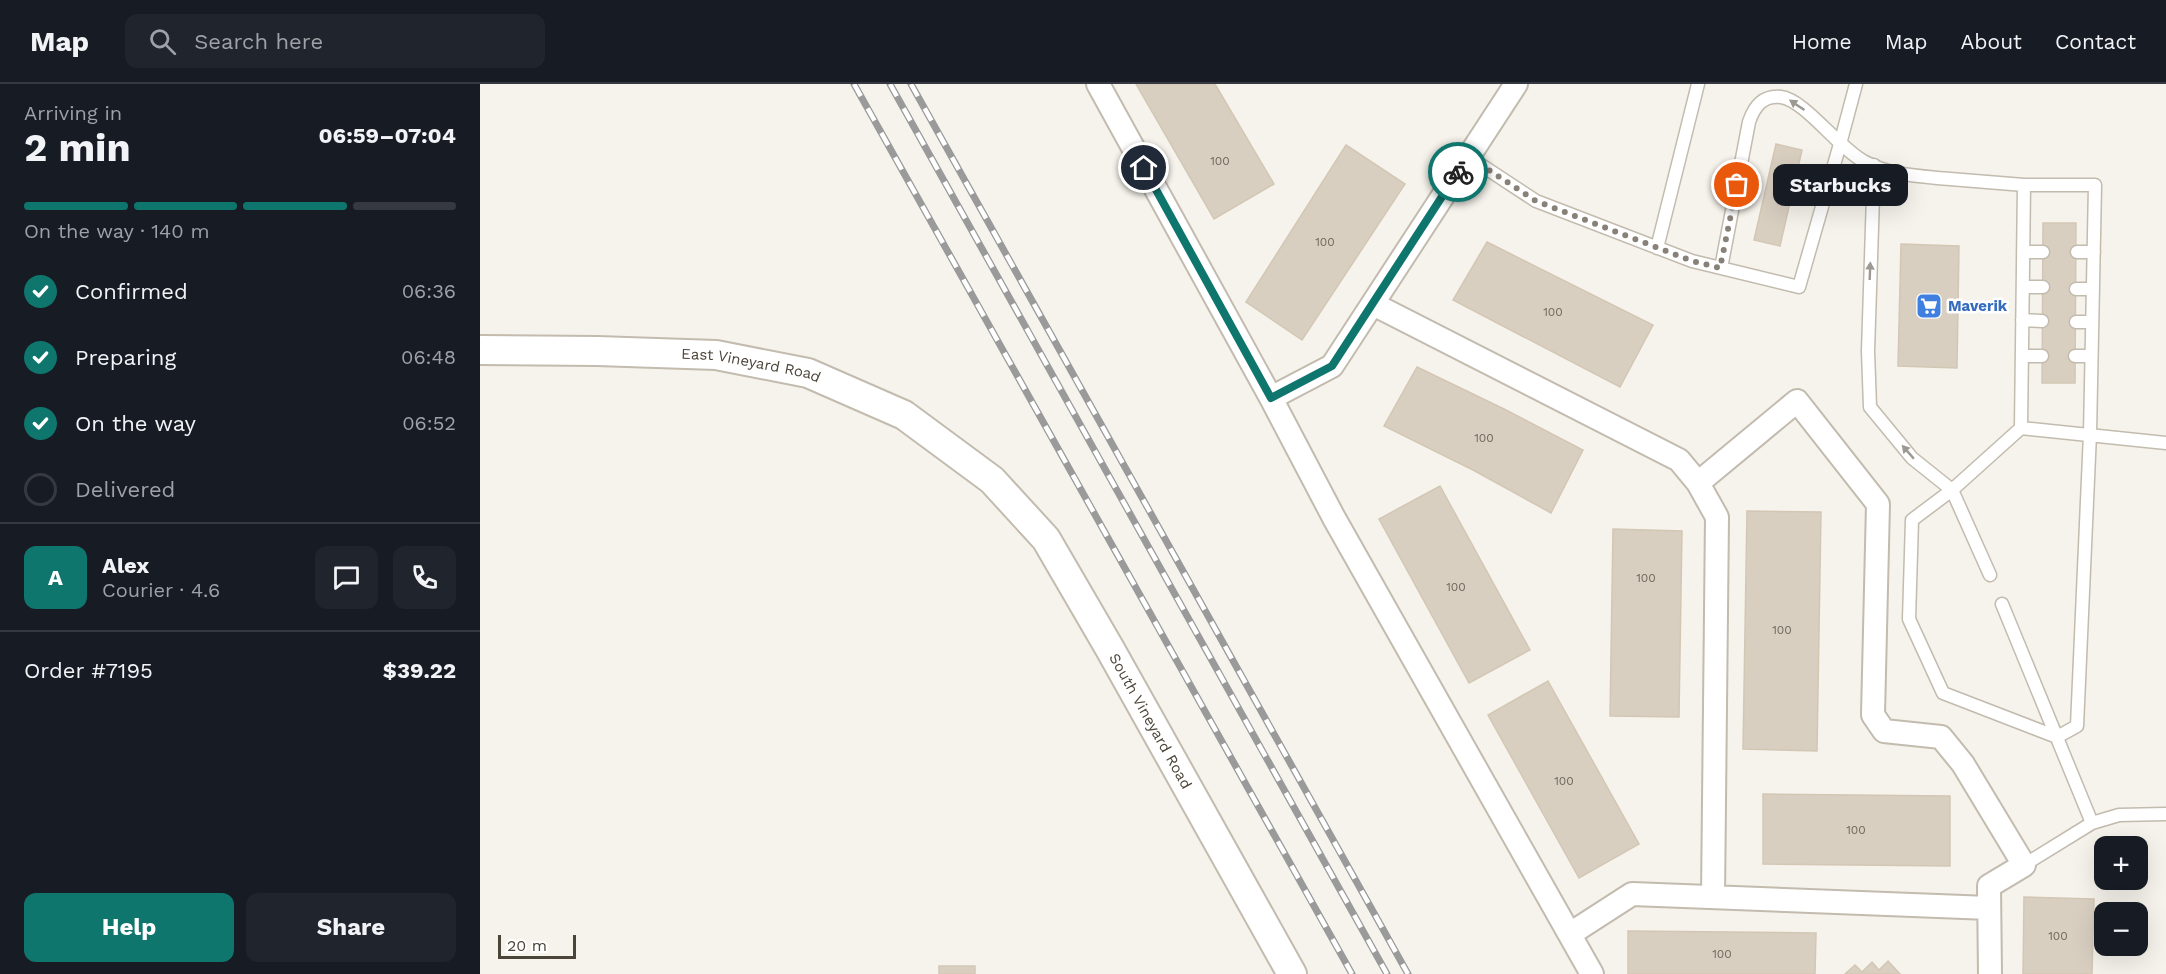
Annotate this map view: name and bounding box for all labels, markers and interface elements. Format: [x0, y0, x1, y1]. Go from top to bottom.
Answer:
search box [125, 14, 545, 68]
text: Map [30, 25, 89, 58]
icon: search [146, 25, 179, 58]
text: Search here [194, 29, 323, 54]
text: Home [1792, 29, 1852, 54]
text: Map [1885, 29, 1928, 54]
text: About [1961, 29, 2022, 54]
text: Contact [2055, 29, 2136, 54]
one-way arrow [1789, 100, 1805, 111]
text: Arriving in [24, 101, 122, 125]
text: 06:59–07:04 [318, 123, 456, 148]
text: 2 min [24, 125, 131, 170]
pin [1118, 142, 1169, 193]
courier [1428, 142, 1488, 202]
icon: home [1127, 151, 1160, 184]
house number: 100 [1210, 154, 1230, 168]
icon: bike [1442, 156, 1475, 189]
pin [1711, 159, 1762, 210]
callout: Starbucks [1773, 164, 1908, 206]
icon: bag [1720, 168, 1753, 201]
text: Starbucks [1790, 173, 1891, 197]
text: On the way · 140 m [24, 219, 210, 243]
house number: 100 [1315, 235, 1335, 249]
one-way arrow [1866, 262, 1875, 281]
icon: check [24, 275, 57, 308]
text: Confirmed [75, 279, 188, 304]
text: 06:36 [402, 279, 456, 303]
supermarket icon: Maverik [1914, 291, 1944, 321]
place label: Maverik [1948, 297, 2008, 315]
house number: 100 [1543, 305, 1563, 319]
icon: check [24, 341, 57, 374]
text: Preparing [75, 345, 176, 370]
text: 06:48 [401, 345, 456, 369]
street label: East Vineyard Road [681, 345, 823, 386]
icon: check [24, 407, 57, 440]
text: On the way [75, 411, 196, 436]
text: 06:52 [402, 411, 456, 435]
house number: 100 [1474, 431, 1494, 445]
one-way arrow [1901, 445, 1915, 460]
text: Delivered [75, 477, 175, 502]
button: chat [315, 546, 378, 609]
button: phone [393, 546, 456, 609]
text: Alex [102, 553, 149, 578]
text: A [48, 565, 63, 590]
house number: 100 [1636, 571, 1656, 585]
text: Courier · 4.6 [102, 578, 220, 602]
house number: 100 [1446, 580, 1466, 594]
house number: 100 [1772, 623, 1792, 637]
street label: South Vineyard Road [1105, 650, 1196, 792]
text: Order #7195 [24, 658, 153, 683]
text: $39.22 [383, 658, 456, 683]
house number: 100 [1554, 774, 1574, 788]
house number: 100 [1846, 823, 1866, 837]
map controls [2094, 836, 2148, 956]
button: + [2094, 836, 2148, 890]
button: Help [24, 893, 234, 962]
button: Share [246, 893, 456, 962]
button: − [2094, 902, 2148, 956]
house number: 100 [2048, 929, 2068, 943]
scale bar [498, 932, 576, 960]
text: 20 m [507, 936, 547, 955]
house number: 100 [1712, 947, 1732, 961]

